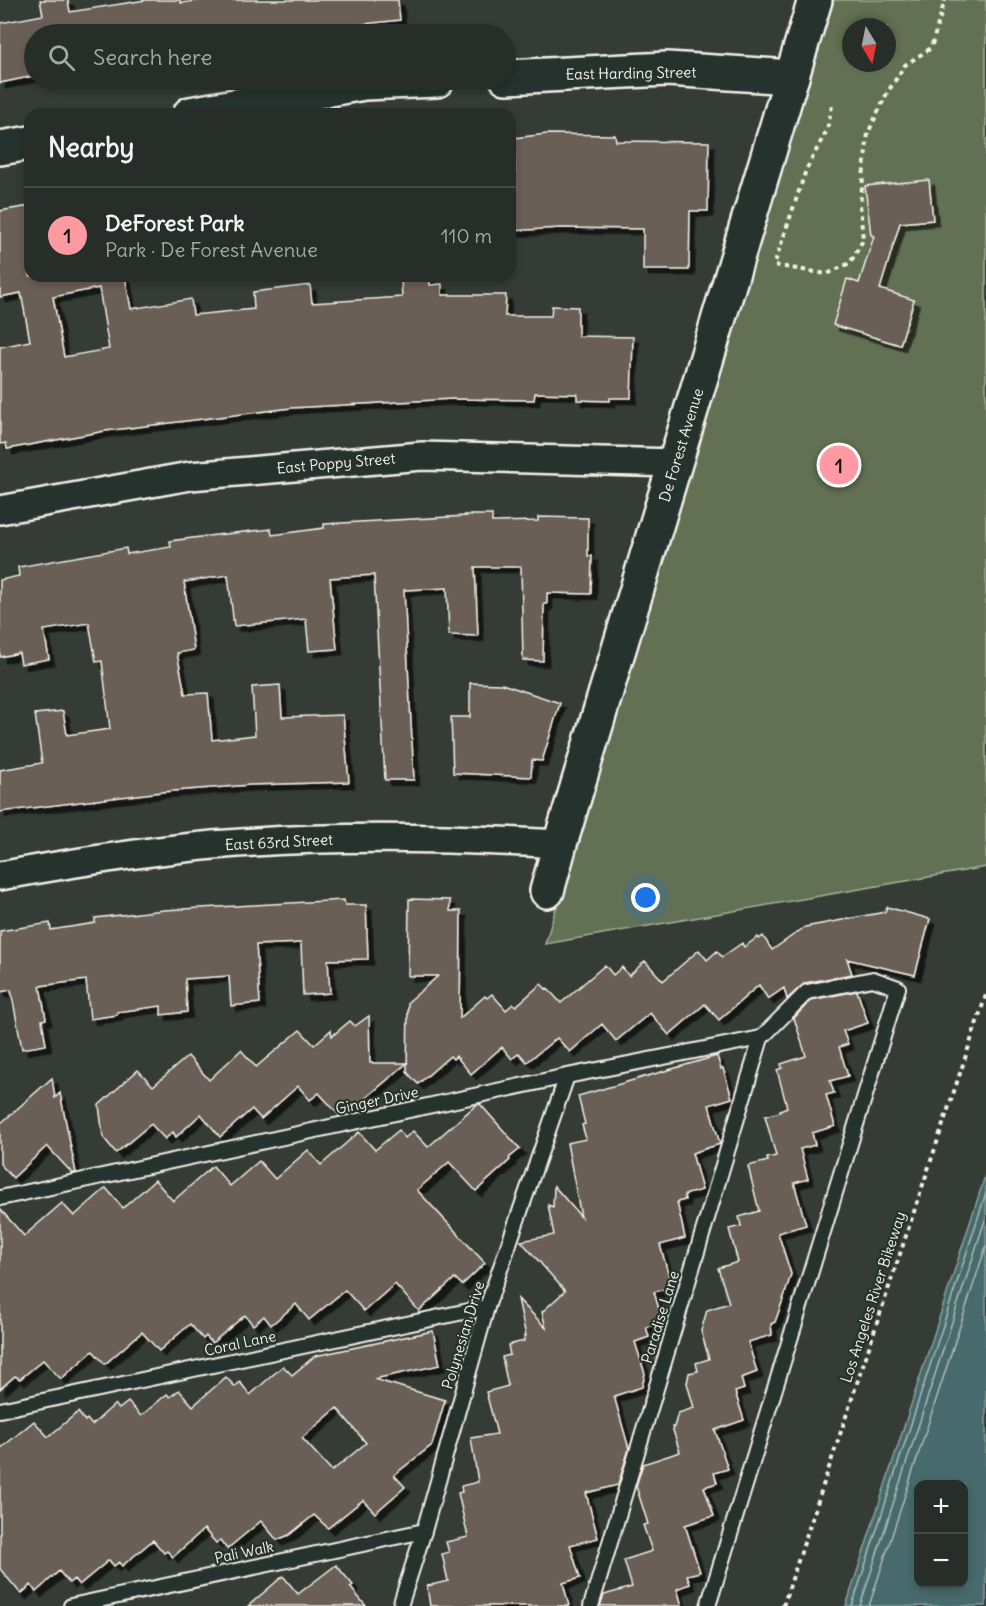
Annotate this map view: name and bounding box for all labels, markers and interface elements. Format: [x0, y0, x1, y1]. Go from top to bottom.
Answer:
north arrow [842, 18, 896, 72]
search box [24, 24, 516, 90]
icon: search [45, 41, 78, 74]
text: Search here [93, 43, 212, 71]
street label: East Harding Street [565, 62, 697, 84]
text: Nearby [48, 131, 134, 164]
text: DeForest Park [105, 209, 245, 237]
text: 1 [64, 223, 71, 248]
text: 110 m [441, 223, 492, 248]
text: Park · De Forest Avenue [105, 237, 318, 262]
street label: De Forest Avenue [655, 386, 707, 504]
pin: 1 [820, 442, 858, 488]
street label: East Poppy Street [276, 448, 396, 478]
street label: East 63rd Street [224, 830, 334, 854]
your location [631, 883, 660, 912]
street label: Ginger Drive [334, 1082, 420, 1118]
street label: Los Angeles River Bikeway [836, 1209, 910, 1385]
street label: Paradise Lane [637, 1268, 683, 1366]
street label: Polynesian Drive [438, 1279, 488, 1391]
street label: Coral Lane [202, 1326, 278, 1360]
map controls [914, 1480, 968, 1588]
button: + [914, 1480, 968, 1534]
button: − [914, 1534, 968, 1588]
street label: Pali Walk [213, 1536, 276, 1568]

